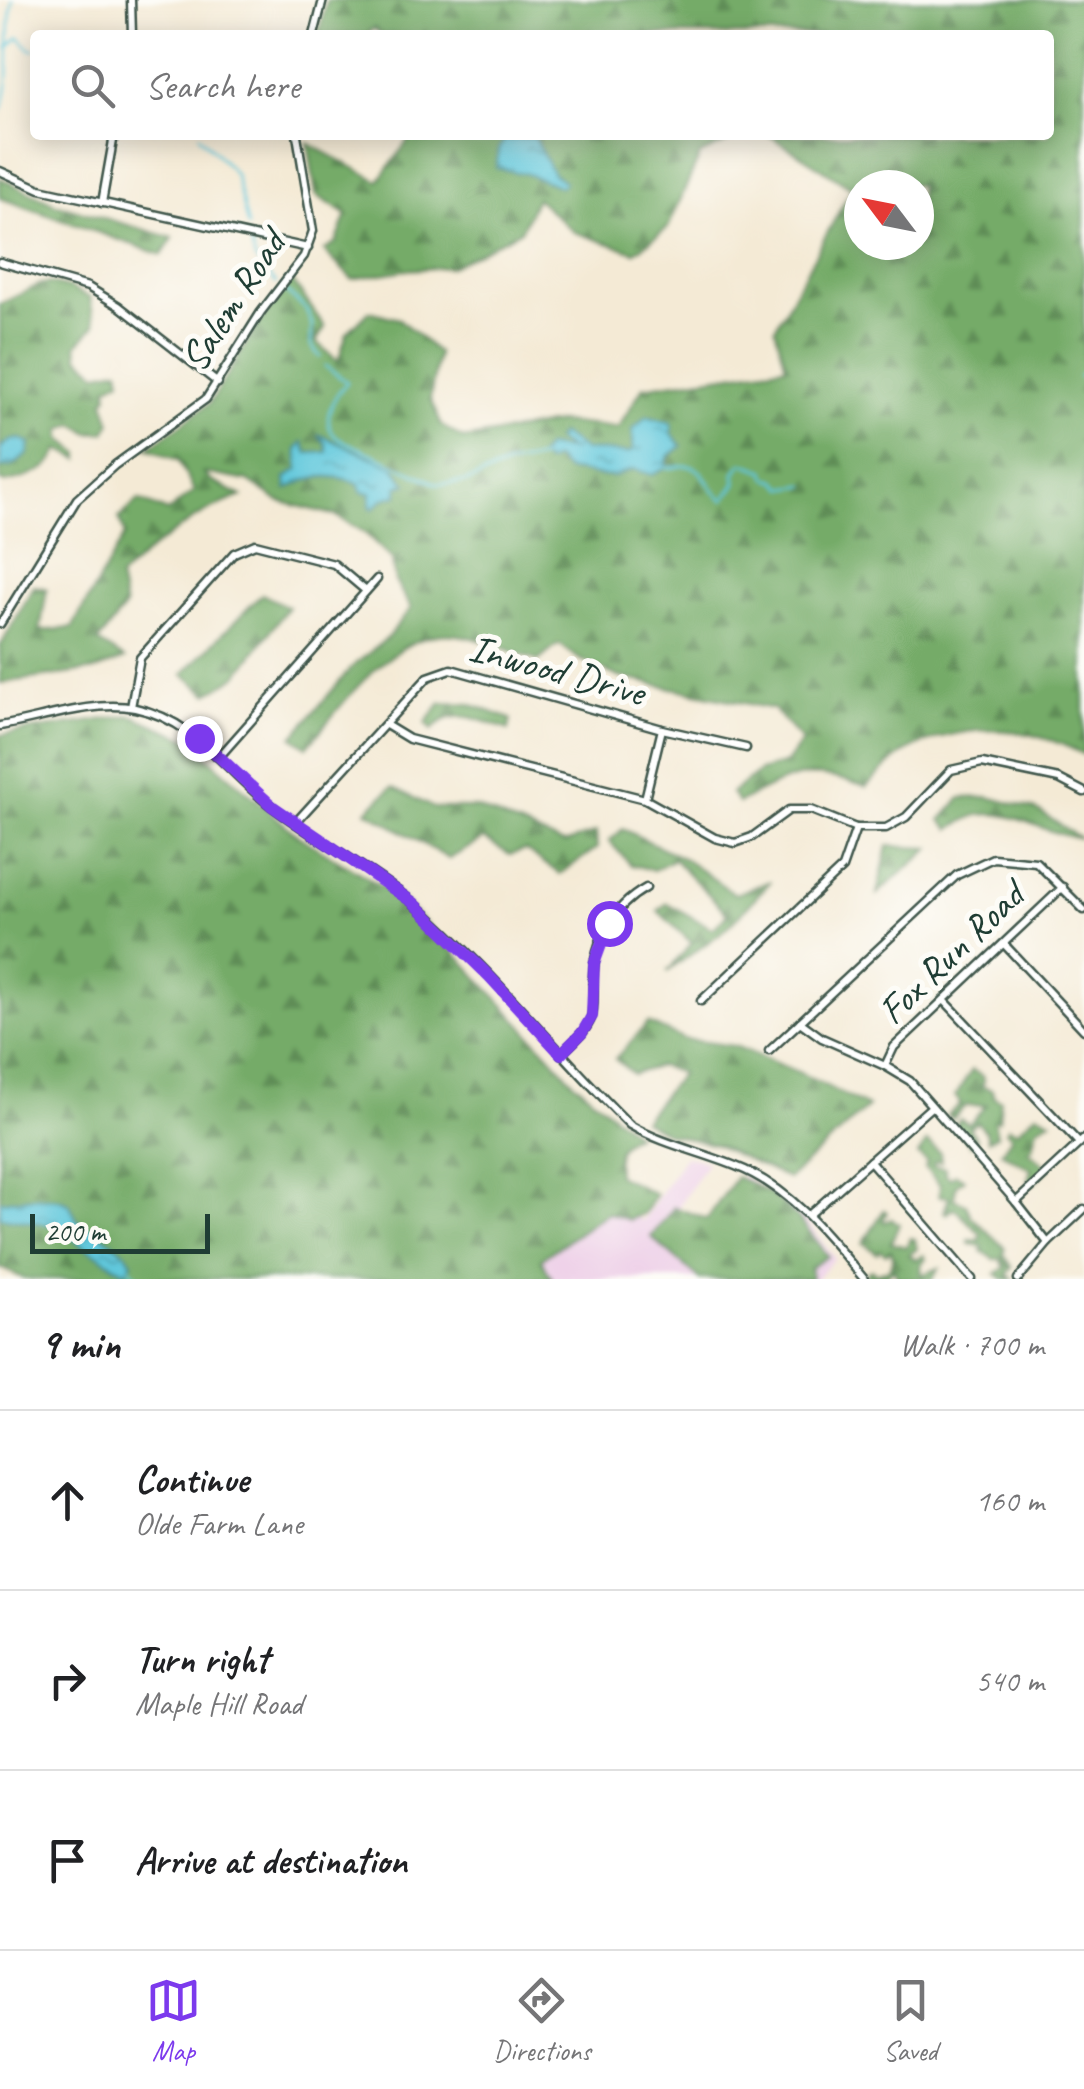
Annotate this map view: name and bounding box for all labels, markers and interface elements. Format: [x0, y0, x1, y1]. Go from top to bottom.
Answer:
search box [30, 30, 1054, 140]
icon: search [65, 58, 120, 113]
text: Search here [145, 62, 300, 109]
north arrow [844, 170, 934, 260]
street label: Salem Road [169, 217, 300, 381]
street label: Inwood Drive [464, 623, 653, 718]
route end [177, 716, 223, 762]
street label: Fox Run Road [867, 867, 1038, 1035]
route start [587, 901, 633, 947]
scale bar [30, 1209, 210, 1254]
text: 200 m [45, 1214, 105, 1249]
text: 9 min [40, 1318, 120, 1371]
text: Walk · 700 m [900, 1324, 1044, 1365]
text: Continue [135, 1456, 249, 1503]
icon: ahead [40, 1473, 95, 1528]
text: 160 m [975, 1480, 1044, 1521]
text: Olde Farm Lane [135, 1503, 303, 1544]
text: Turn right [135, 1636, 269, 1683]
icon: right [40, 1653, 95, 1708]
text: 540 m [975, 1660, 1044, 1701]
text: Maple Hill Road [135, 1683, 303, 1724]
icon: arrive [40, 1833, 95, 1888]
text: Arrive at destination [135, 1837, 407, 1884]
tab: Map [146, 1973, 201, 2068]
tab: Directions [493, 1973, 591, 2068]
tab: Saved [883, 1973, 938, 2068]

